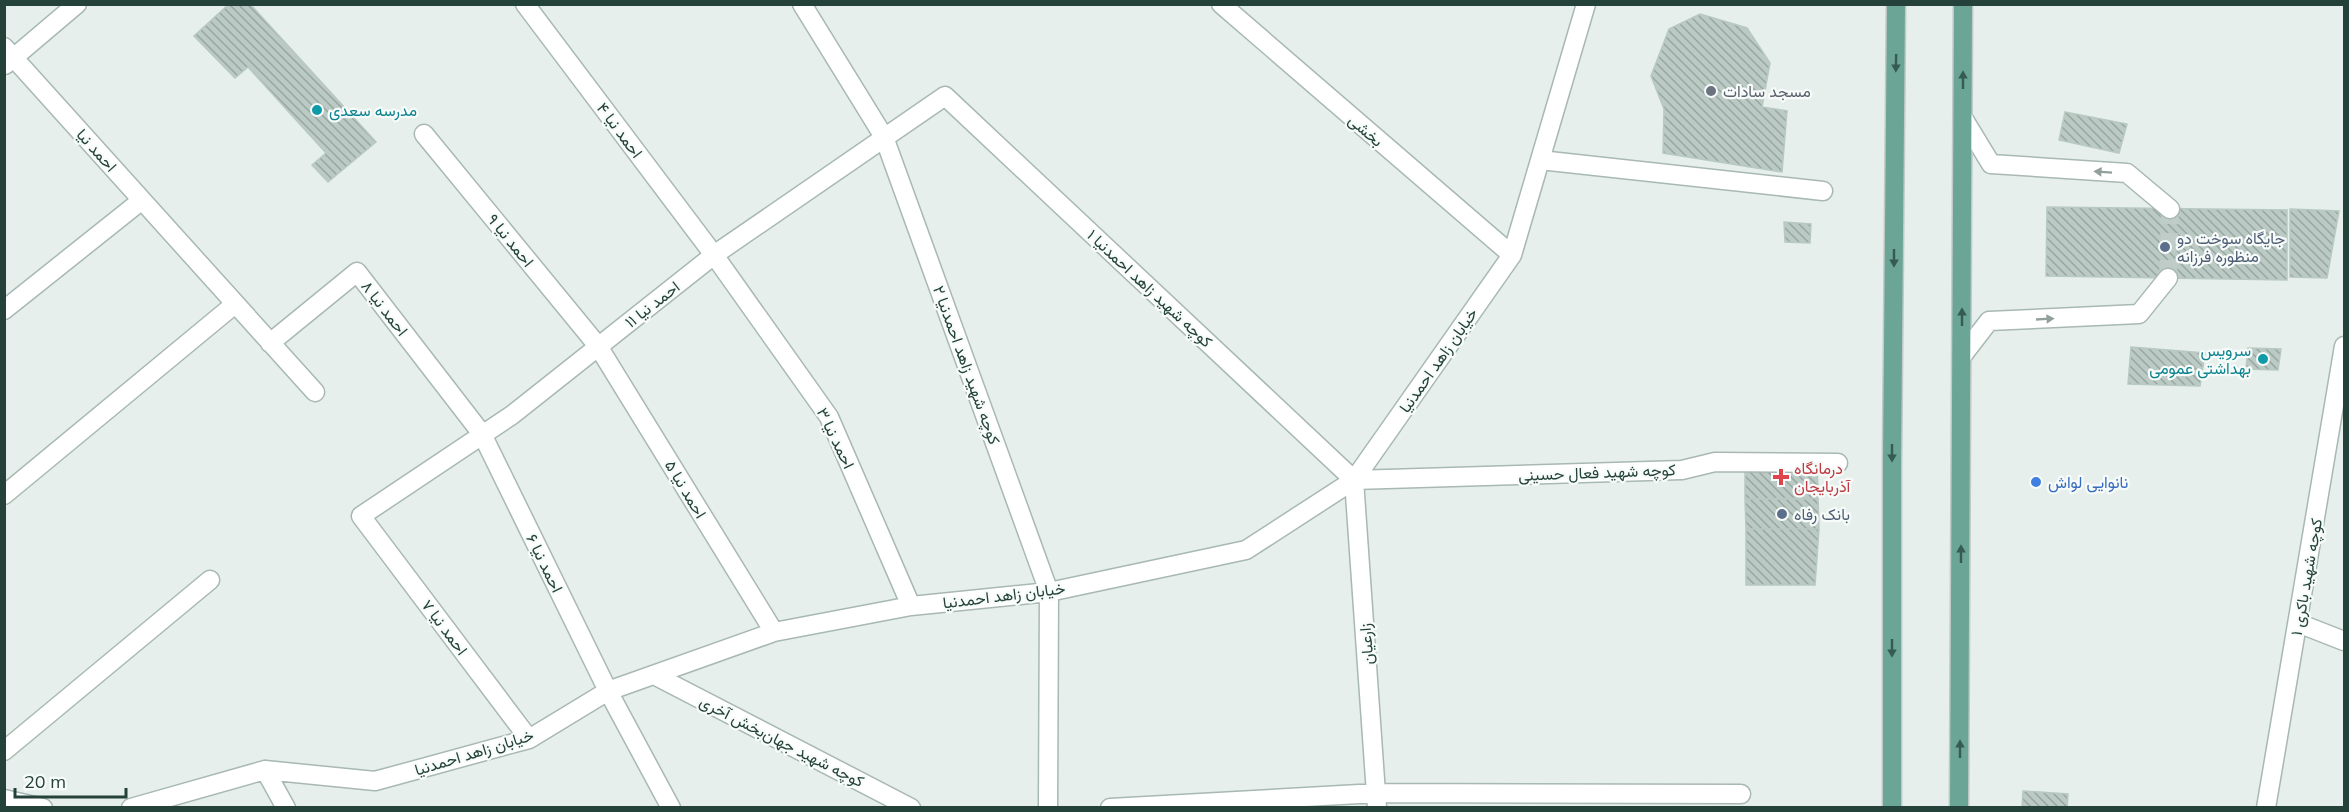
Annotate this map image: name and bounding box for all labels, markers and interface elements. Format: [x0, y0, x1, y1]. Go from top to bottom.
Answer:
one-way arrow [1891, 53, 1901, 72]
one-way arrow [1958, 71, 1968, 90]
place label: مسجد سادات [1723, 81, 1811, 101]
marker: مسجد سادات [1704, 84, 1718, 98]
street label: احمد نیا ۴ [593, 98, 647, 162]
place label: مدرسه سعدی [329, 100, 417, 121]
marker: مدرسه سعدی [310, 103, 324, 117]
street label: بخشی [1344, 109, 1387, 151]
street label: احمد نیا [73, 124, 121, 176]
one-way arrow [2093, 167, 2112, 176]
street label: احمد نیا ۹ [483, 209, 539, 271]
street label: کوچه شهید زاهد احمدنیا ۱ [1082, 225, 1217, 353]
place label: جایگاه سوخت دو منظوره فرزانه [2177, 228, 2285, 267]
marker: جایگاه سوخت دو منظوره فرزانه [2158, 240, 2172, 254]
one-way arrow [1889, 248, 1899, 267]
street label: احمد نیا ۸ [357, 276, 413, 340]
street label: احمد نیا ۱۱ [621, 276, 683, 332]
street label: کوچه شهید زاهد احمدنیا ۲ [927, 283, 1005, 448]
street label: خیابان زاهد احمدنیا [1394, 304, 1482, 417]
one-way arrow [1957, 308, 1967, 327]
one-way arrow [2036, 314, 2055, 323]
place label: سرویس بهداشتی عمومی [2149, 340, 2251, 379]
marker: سرویس بهداشتی عمومی [2256, 352, 2270, 366]
street label: احمد نیا ۳ [813, 404, 859, 472]
one-way arrow [1887, 443, 1897, 462]
street label: احمد نیا ۵ [661, 456, 711, 522]
place label: درمانگاه آذربایجان [1794, 458, 1852, 497]
street label: کوچه شهید فعال حسینی [1518, 459, 1676, 487]
marker: درمانگاه آذربایجان [1772, 468, 1790, 486]
place label: نانوایی لواش [2048, 472, 2128, 493]
marker: نانوایی لواش [2029, 475, 2043, 489]
place label: بانک رفاه [1794, 504, 1850, 525]
marker: بانک رفاه [1775, 507, 1789, 521]
street label: کوچه شهید باکری ۱ [2286, 517, 2328, 638]
street label: احمد نیا ۶ [522, 530, 568, 596]
one-way arrow [1956, 545, 1966, 564]
street label: خیابان زاهد احمدنیا [942, 578, 1067, 613]
street label: احمد نیا ۷ [418, 595, 472, 659]
street label: زارعیان [1355, 623, 1378, 665]
one-way arrow [1887, 638, 1897, 657]
street label: کوچه شهید جهان‌بخش آخری [696, 691, 867, 793]
street label: خیابان زاهد احمدنیا [412, 724, 536, 781]
one-way arrow [1955, 740, 1965, 759]
scale bar [15, 761, 126, 799]
text: 20 m [24, 770, 66, 793]

